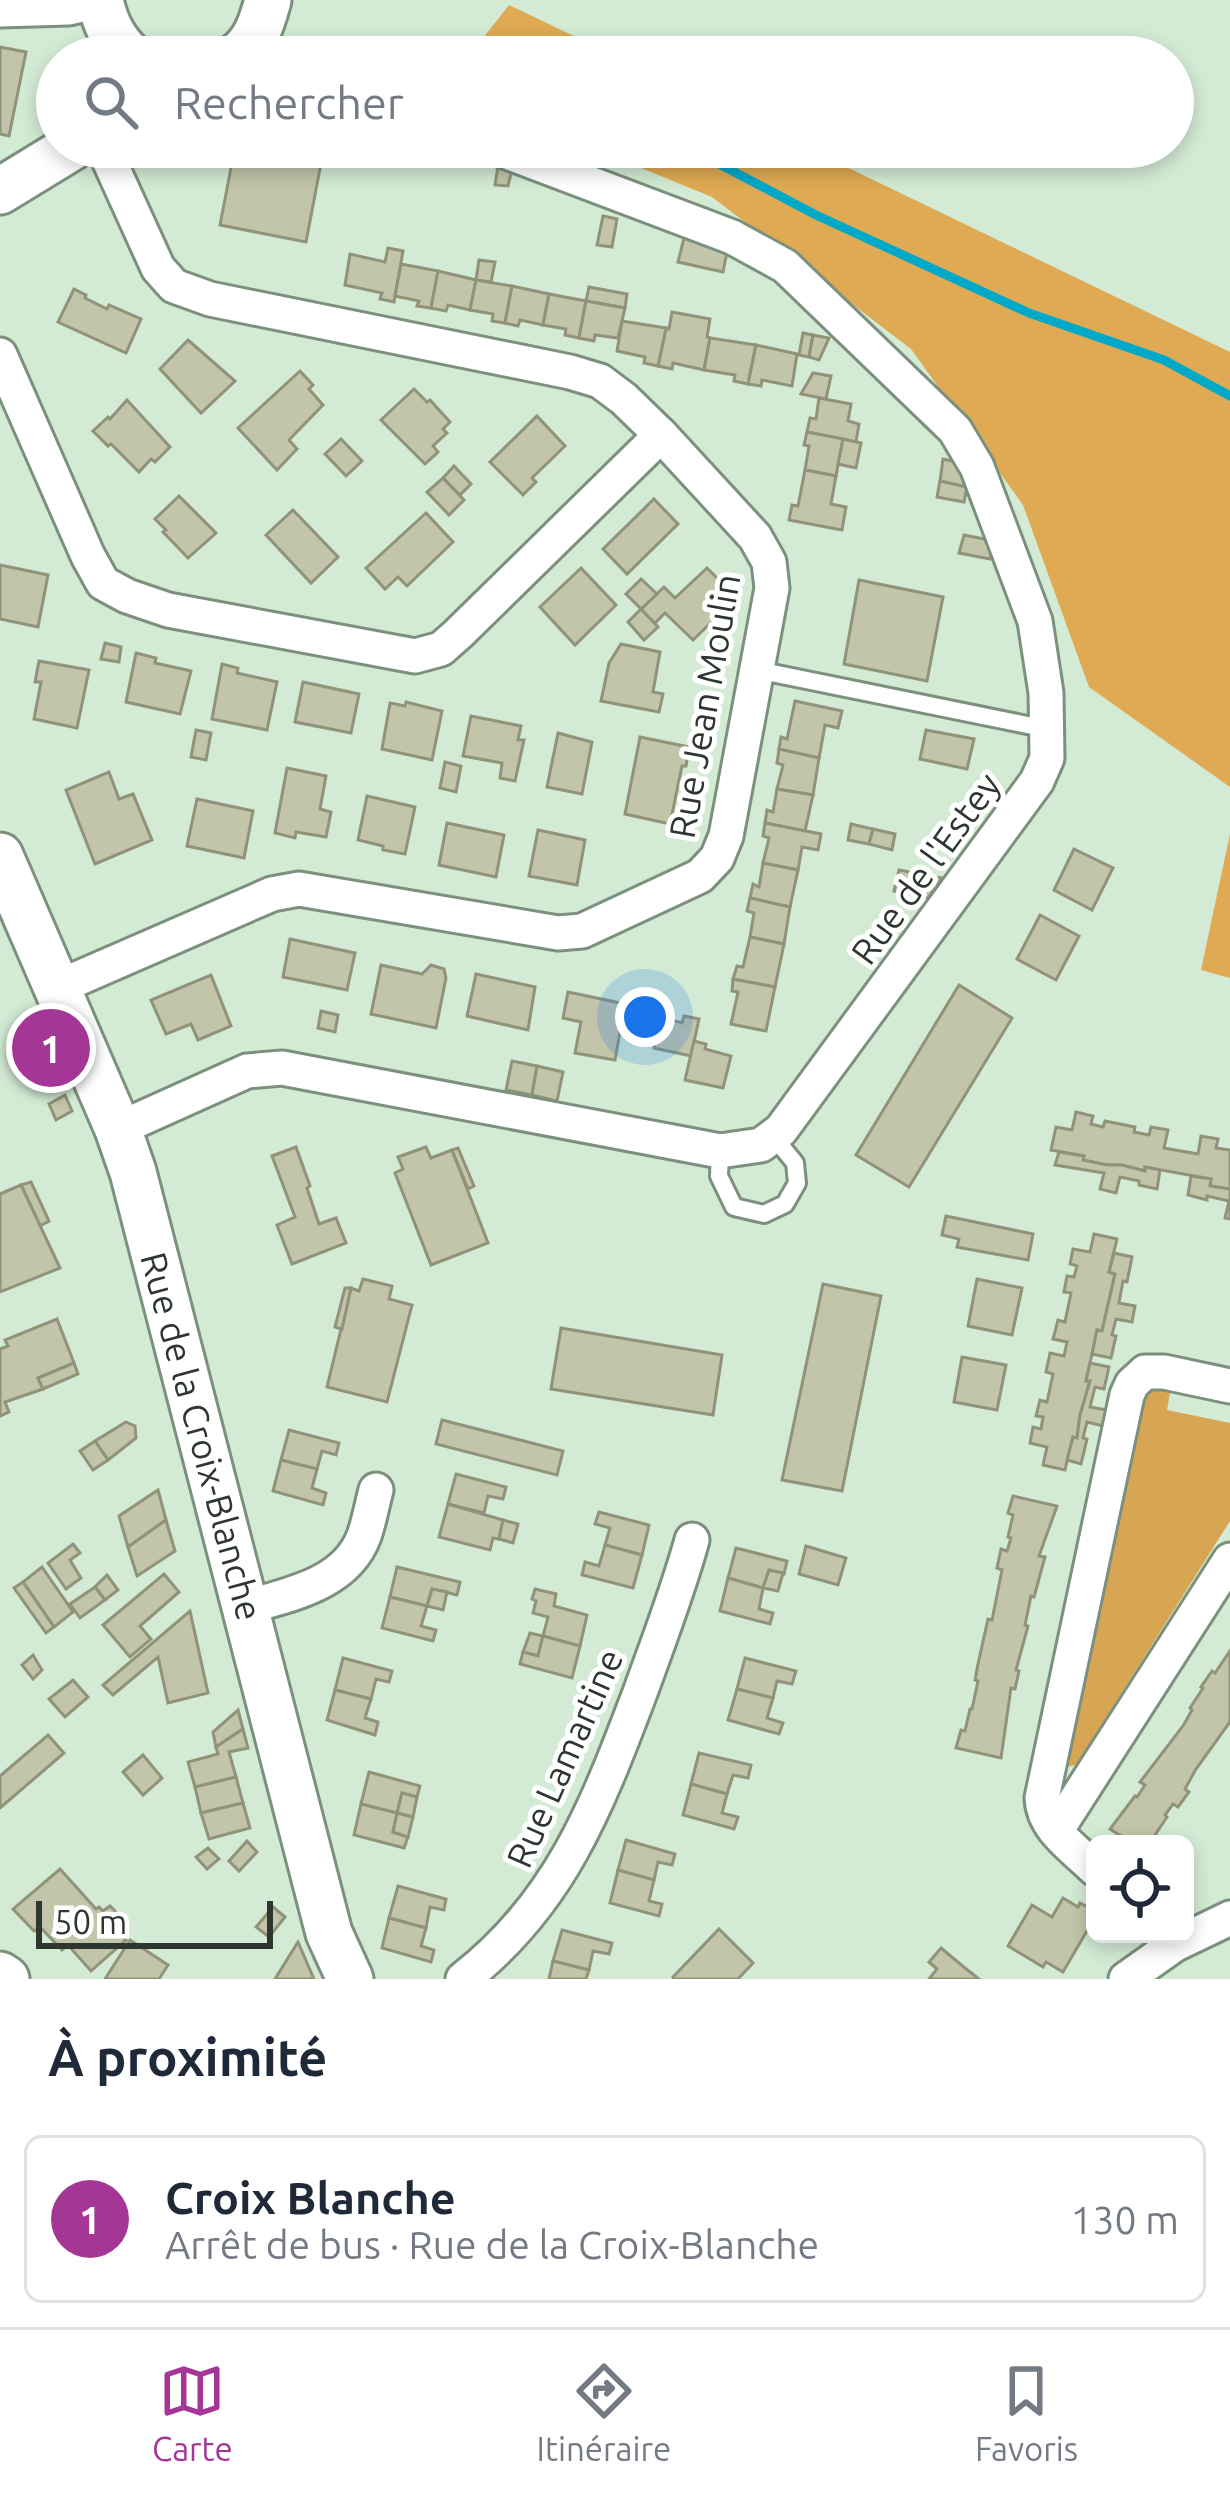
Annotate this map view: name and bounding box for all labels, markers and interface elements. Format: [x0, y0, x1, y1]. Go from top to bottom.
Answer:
search box [36, 36, 1194, 168]
icon: search [78, 69, 144, 135]
text: Rechercher [174, 77, 404, 128]
street label: Rue Jean Moulin [661, 571, 747, 841]
street label: Rue de l'Estey [842, 765, 1008, 971]
your location [615, 987, 675, 1047]
pin: 1 [12, 1003, 90, 1093]
street label: Rue de la Croix-Blanche [133, 1248, 271, 1624]
street label: Rue Lamartine [498, 1643, 630, 1873]
map controls [1086, 1835, 1194, 1943]
button: locate [1086, 1835, 1194, 1943]
scale bar [36, 1895, 273, 1948]
text: 50 m [54, 1903, 127, 1940]
text: À proximité [48, 2028, 327, 2086]
text: Croix Blanche [165, 2172, 456, 2223]
text: 1 [79, 2198, 101, 2241]
text: 130 m [1070, 2198, 1179, 2241]
text: Arrêt de bus · Rue de la Croix-Blanche [165, 2223, 819, 2266]
tab: Carte [152, 2358, 233, 2467]
tab: Itinéraire [536, 2358, 671, 2467]
tab: Favoris [975, 2358, 1078, 2467]

